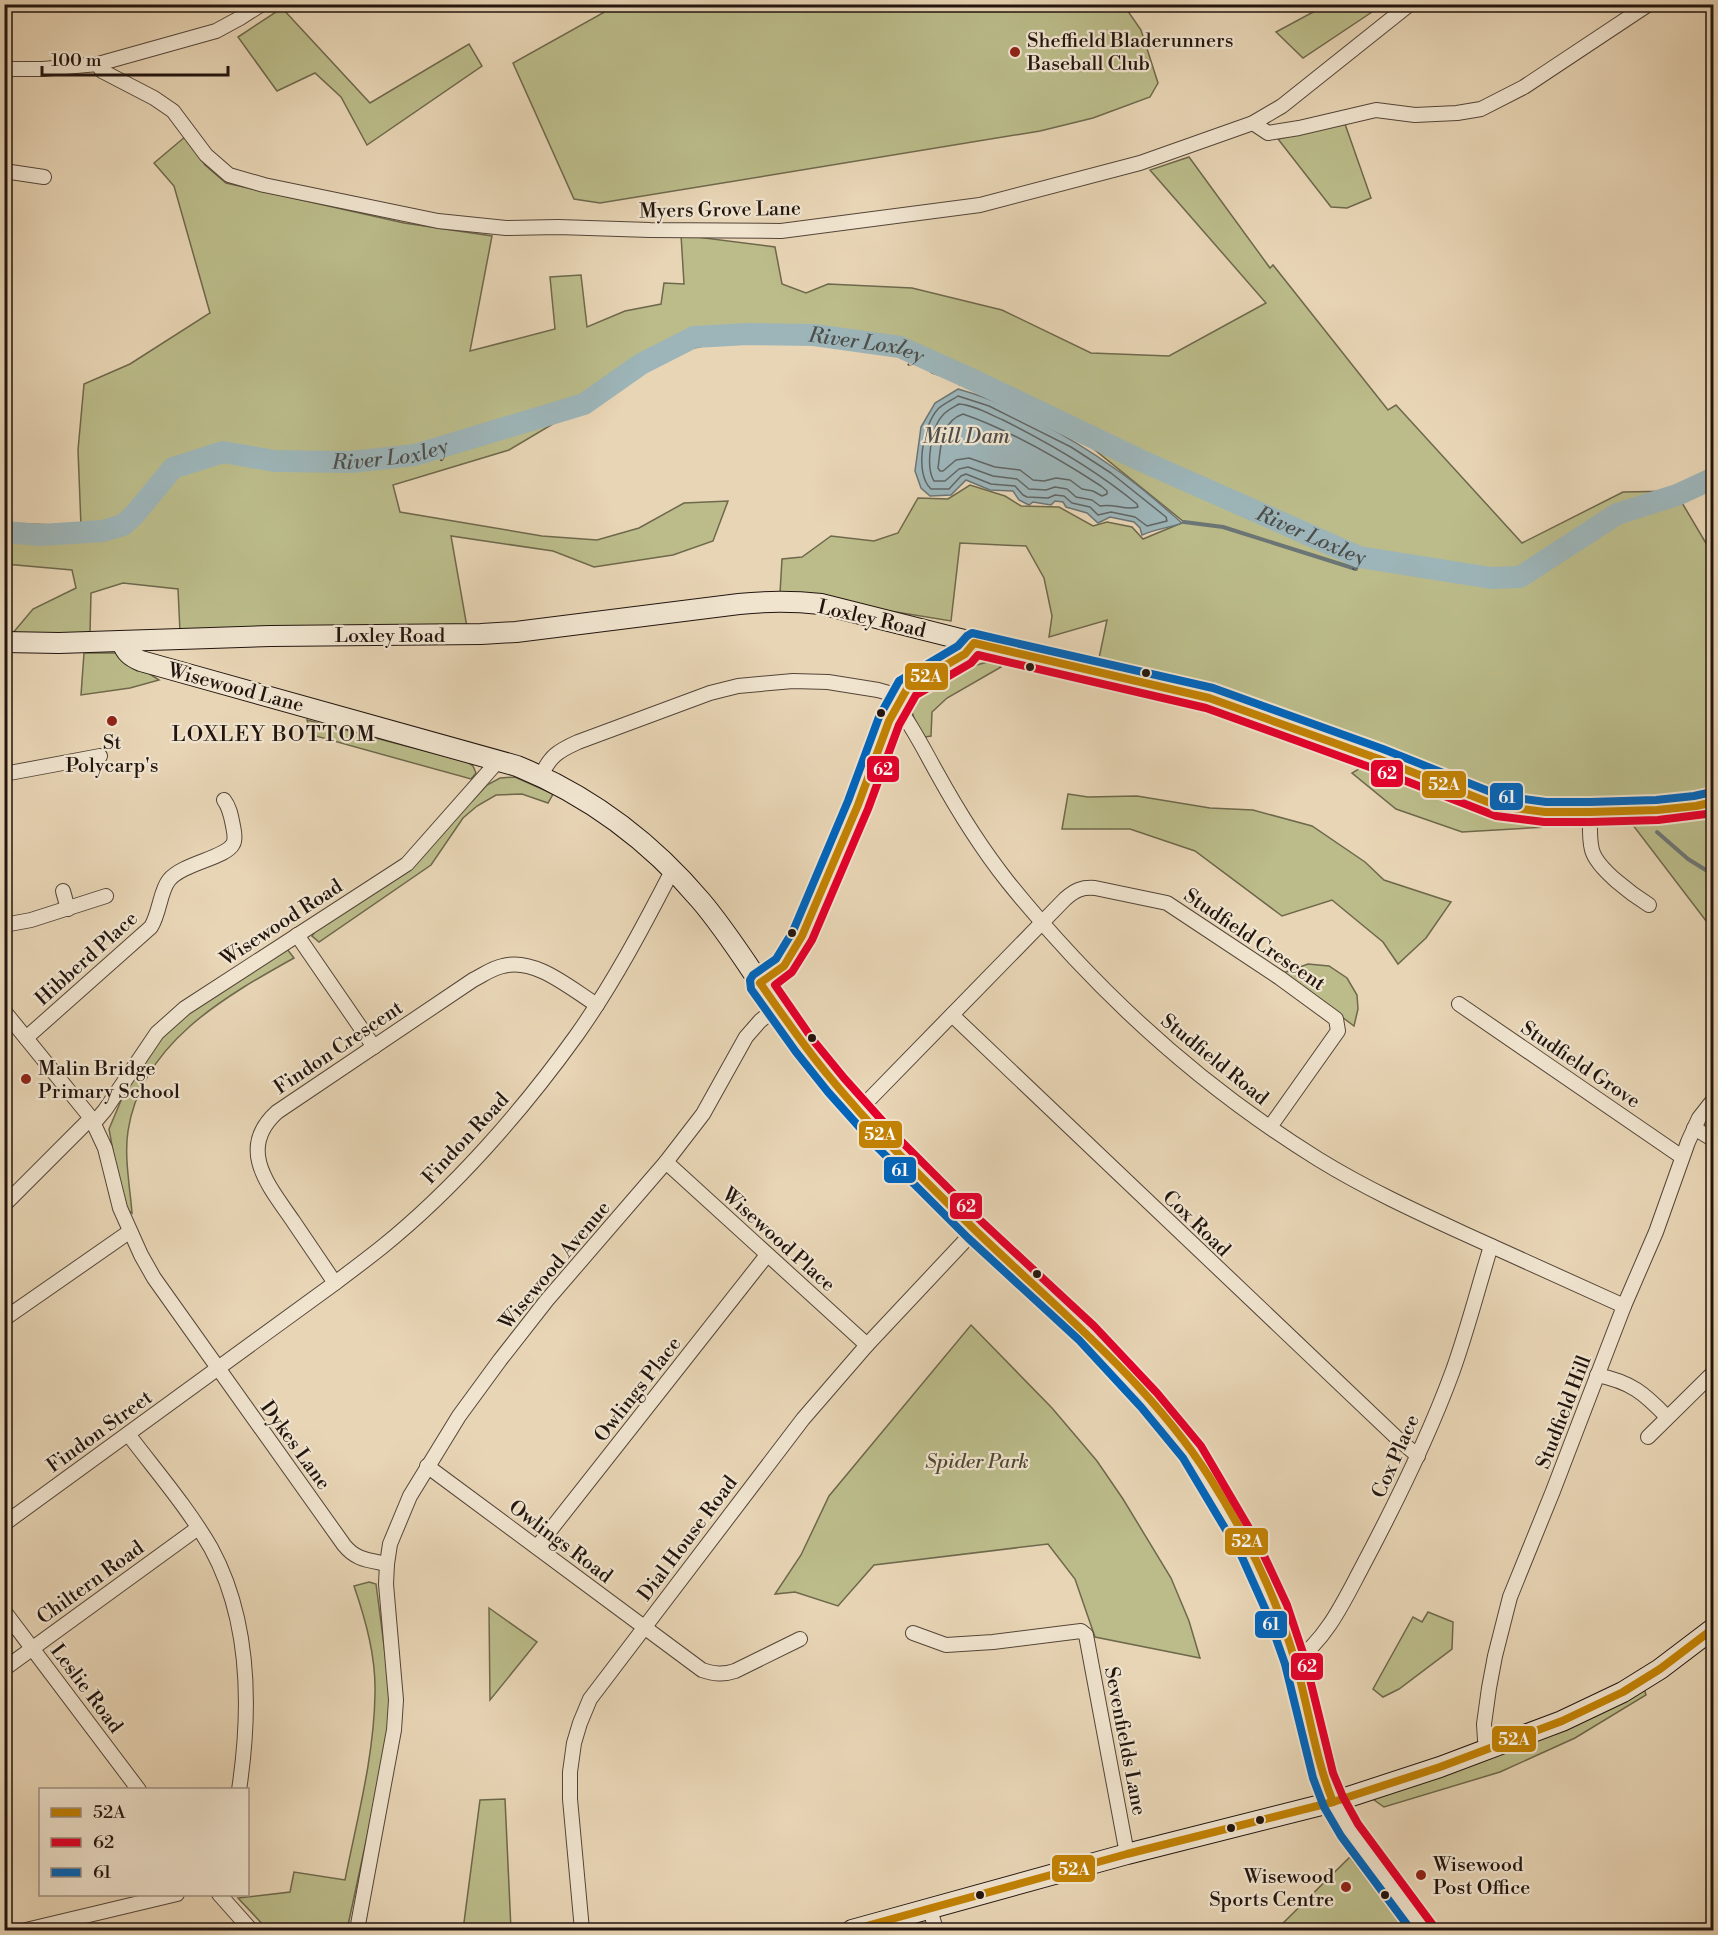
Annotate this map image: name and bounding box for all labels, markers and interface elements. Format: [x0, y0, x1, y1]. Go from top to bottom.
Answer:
place label: Sheffield Bladerunners Baseball Club [1026, 29, 1233, 77]
scale bar [42, 39, 228, 77]
marker: Sheffield Bladerunners Baseball Club [1008, 45, 1022, 59]
text: 100 m [51, 49, 102, 72]
street label: Myers Grove Lane [639, 197, 801, 224]
water label: River Loxley [806, 322, 929, 371]
water label: Mill Dam [922, 424, 1011, 450]
water label: River Loxley [331, 433, 453, 476]
water label: River Loxley [1251, 501, 1368, 572]
street label: Loxley Road [815, 595, 929, 644]
street label: Loxley Road [335, 624, 446, 649]
street label: Wisewood Lane [164, 658, 306, 719]
unlabelled marker [1024, 661, 1036, 673]
line badge: 52A [904, 662, 949, 691]
text: 52A [910, 667, 942, 687]
unlabelled marker [1140, 667, 1152, 679]
unlabelled marker [875, 707, 887, 719]
marker: St Polycarp's [105, 714, 119, 728]
district label: LOXLEY BOTTOM [172, 722, 376, 748]
place label: St Polycarp's [65, 731, 159, 779]
line badge: 62 [866, 755, 900, 783]
line badge: 62 [1370, 759, 1404, 788]
text: 62 [873, 760, 893, 780]
text: 62 [1377, 764, 1397, 784]
line badge: 52A [1421, 770, 1467, 799]
text: 52A [1428, 775, 1460, 795]
line badge: 61 [1489, 782, 1524, 811]
text: 61 [1498, 788, 1516, 808]
street label: Wisewood Road [215, 874, 348, 973]
street label: Studfield Crescent [1179, 884, 1330, 997]
street label: Hibberd Place [31, 907, 143, 1012]
unlabelled marker [786, 927, 798, 939]
street label: Findon Crescent [270, 996, 408, 1101]
street label: Studfield Road [1155, 1009, 1273, 1112]
street label: Studfield Grove [1516, 1016, 1645, 1114]
unlabelled marker [806, 1032, 818, 1044]
place label: Malin Bridge Primary School [38, 1057, 180, 1105]
marker: Malin Bridge Primary School [19, 1072, 33, 1086]
street label: Findon Road [417, 1087, 515, 1190]
line badge: 52A [858, 1120, 903, 1149]
text: 52A [864, 1125, 896, 1145]
line badge: 61 [883, 1156, 917, 1184]
text: 61 [891, 1161, 909, 1181]
street label: Wisewood Place [715, 1182, 840, 1298]
street label: Cox Road [1157, 1185, 1236, 1263]
line badge: 62 [949, 1192, 983, 1220]
street label: Wisewood Avenue [493, 1197, 616, 1336]
text: 62 [956, 1197, 976, 1217]
unlabelled marker [1031, 1268, 1043, 1280]
street label: Owlings Place [589, 1332, 687, 1448]
street label: Studfield Hill [1531, 1352, 1598, 1473]
street label: Findon Street [42, 1386, 158, 1479]
street label: Dykes Lane [254, 1397, 335, 1495]
street label: Cox Place [1367, 1411, 1426, 1502]
park label: Spider Park [925, 1450, 1029, 1475]
street label: Dial House Road [633, 1471, 744, 1606]
street label: Owlings Road [503, 1495, 617, 1590]
line badge: 52A [1224, 1527, 1269, 1556]
text: 52A [1231, 1532, 1263, 1552]
street label: Chiltern Road [32, 1536, 150, 1631]
line badge: 61 [1254, 1610, 1288, 1639]
text: 61 [1262, 1615, 1280, 1635]
street label: Leslie Road [44, 1639, 128, 1739]
line badge: 62 [1290, 1652, 1324, 1681]
text: 62 [1297, 1657, 1317, 1677]
street label: Sevenfields Lane [1098, 1665, 1151, 1818]
line badge: 52A [1491, 1725, 1537, 1753]
text: 52A [1498, 1730, 1530, 1750]
legend [39, 1788, 249, 1896]
text: 52A [93, 1801, 126, 1824]
unlabelled marker [1254, 1814, 1266, 1826]
unlabelled marker [1225, 1822, 1237, 1834]
text: 62 [93, 1831, 114, 1854]
place label: Wisewood Post Office [1432, 1853, 1530, 1901]
line badge: 52A [1051, 1854, 1096, 1883]
text: 52A [1058, 1860, 1090, 1880]
text: 61 [93, 1861, 111, 1884]
place label: Wisewood Sports Centre [1209, 1865, 1335, 1913]
marker: Wisewood Post Office [1414, 1868, 1428, 1882]
marker: Wisewood Sports Centre [1339, 1880, 1353, 1894]
unlabelled marker [974, 1889, 986, 1901]
unlabelled marker [1379, 1889, 1391, 1901]

